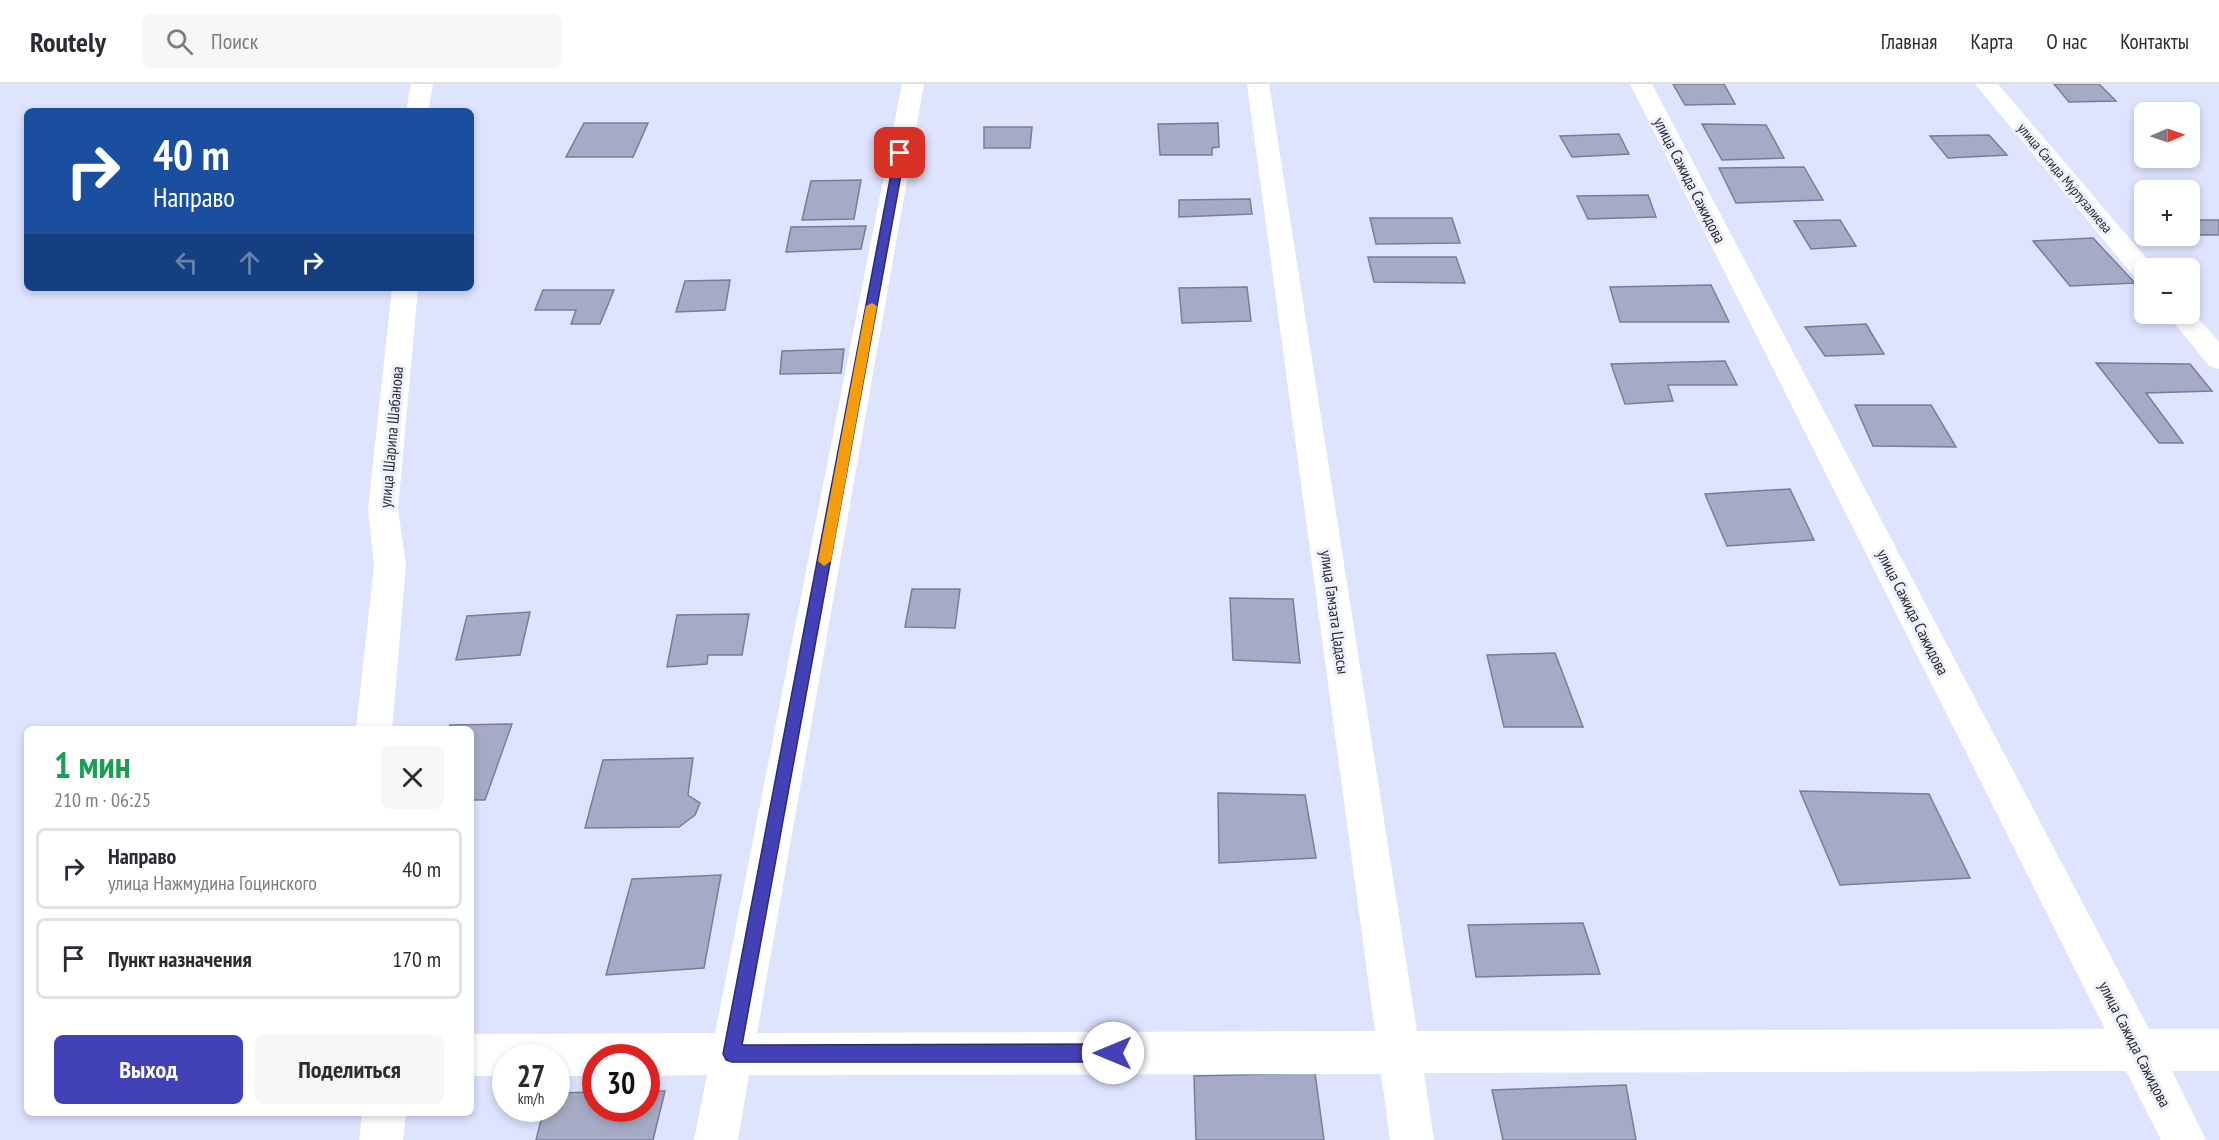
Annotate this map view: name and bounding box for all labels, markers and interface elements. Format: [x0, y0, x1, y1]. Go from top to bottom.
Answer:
search box [142, 14, 562, 68]
text: Routely [30, 23, 106, 60]
icon: search [163, 25, 196, 58]
text: Поиск [211, 27, 258, 55]
text: Главная [1881, 28, 1937, 55]
text: Карта [1970, 28, 2013, 55]
text: О нас [2046, 28, 2087, 55]
text: Контакты [2120, 28, 2189, 55]
north arrow [2134, 102, 2200, 168]
map controls [2134, 102, 2200, 324]
street label: улица Сажида Сажидова [1650, 114, 1730, 246]
street label: улица Сагида Муртузалиева [2014, 119, 2116, 237]
text: 40 m [153, 127, 230, 182]
pin [874, 127, 925, 178]
icon: right [54, 132, 132, 210]
icon: arrive [883, 136, 916, 169]
text: Направо [153, 180, 235, 214]
button: + [2134, 180, 2200, 246]
icon: left [170, 246, 203, 279]
icon: ahead [233, 246, 266, 279]
icon: right [296, 246, 329, 279]
button: − [2134, 258, 2200, 324]
street label: улица Шарипа Шабанова [375, 365, 407, 509]
street label: улица Сажида Сажидова [1873, 546, 1953, 678]
street label: улица Гамзата Цадасы [1316, 549, 1354, 675]
text: 1 мин [54, 741, 131, 788]
button: close [381, 746, 444, 809]
text: 210 m · 06:25 [54, 787, 151, 813]
text: Направо [108, 842, 176, 870]
icon: right [57, 852, 90, 885]
text: 40 m [402, 855, 441, 883]
text: улица Нажмудина Гоцинского [108, 870, 317, 896]
icon: arrive [57, 942, 90, 975]
text: Пункт назначения [108, 945, 252, 973]
text: 170 m [392, 945, 441, 973]
street label: улица Сажида Сажидова [2095, 978, 2175, 1110]
position arrow [1081, 1021, 1145, 1085]
button: Выход [54, 1035, 243, 1104]
button: Поделиться [255, 1035, 444, 1104]
speed limit sign: 30 [582, 1044, 660, 1122]
text: 27 [517, 1056, 545, 1095]
text: km/h [518, 1089, 544, 1108]

